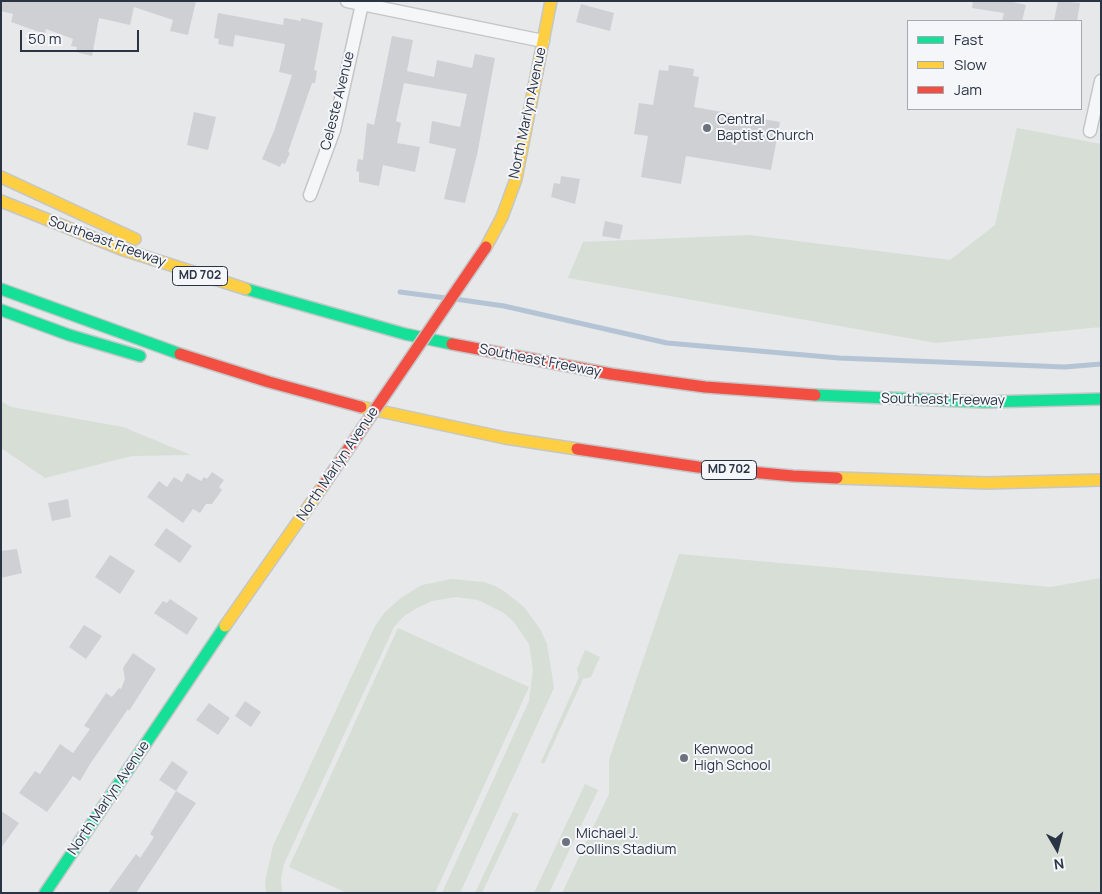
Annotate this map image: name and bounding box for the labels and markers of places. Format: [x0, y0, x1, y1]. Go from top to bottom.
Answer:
place label: Central Baptist Church [717, 112, 814, 144]
marker: Central Baptist Church [701, 122, 713, 134]
place label: Kenwood High School [694, 742, 771, 774]
marker: Kenwood High School [678, 752, 690, 764]
place label: Michael J. Collins Stadium [576, 826, 676, 859]
marker: Michael J. Collins Stadium [560, 836, 572, 848]

